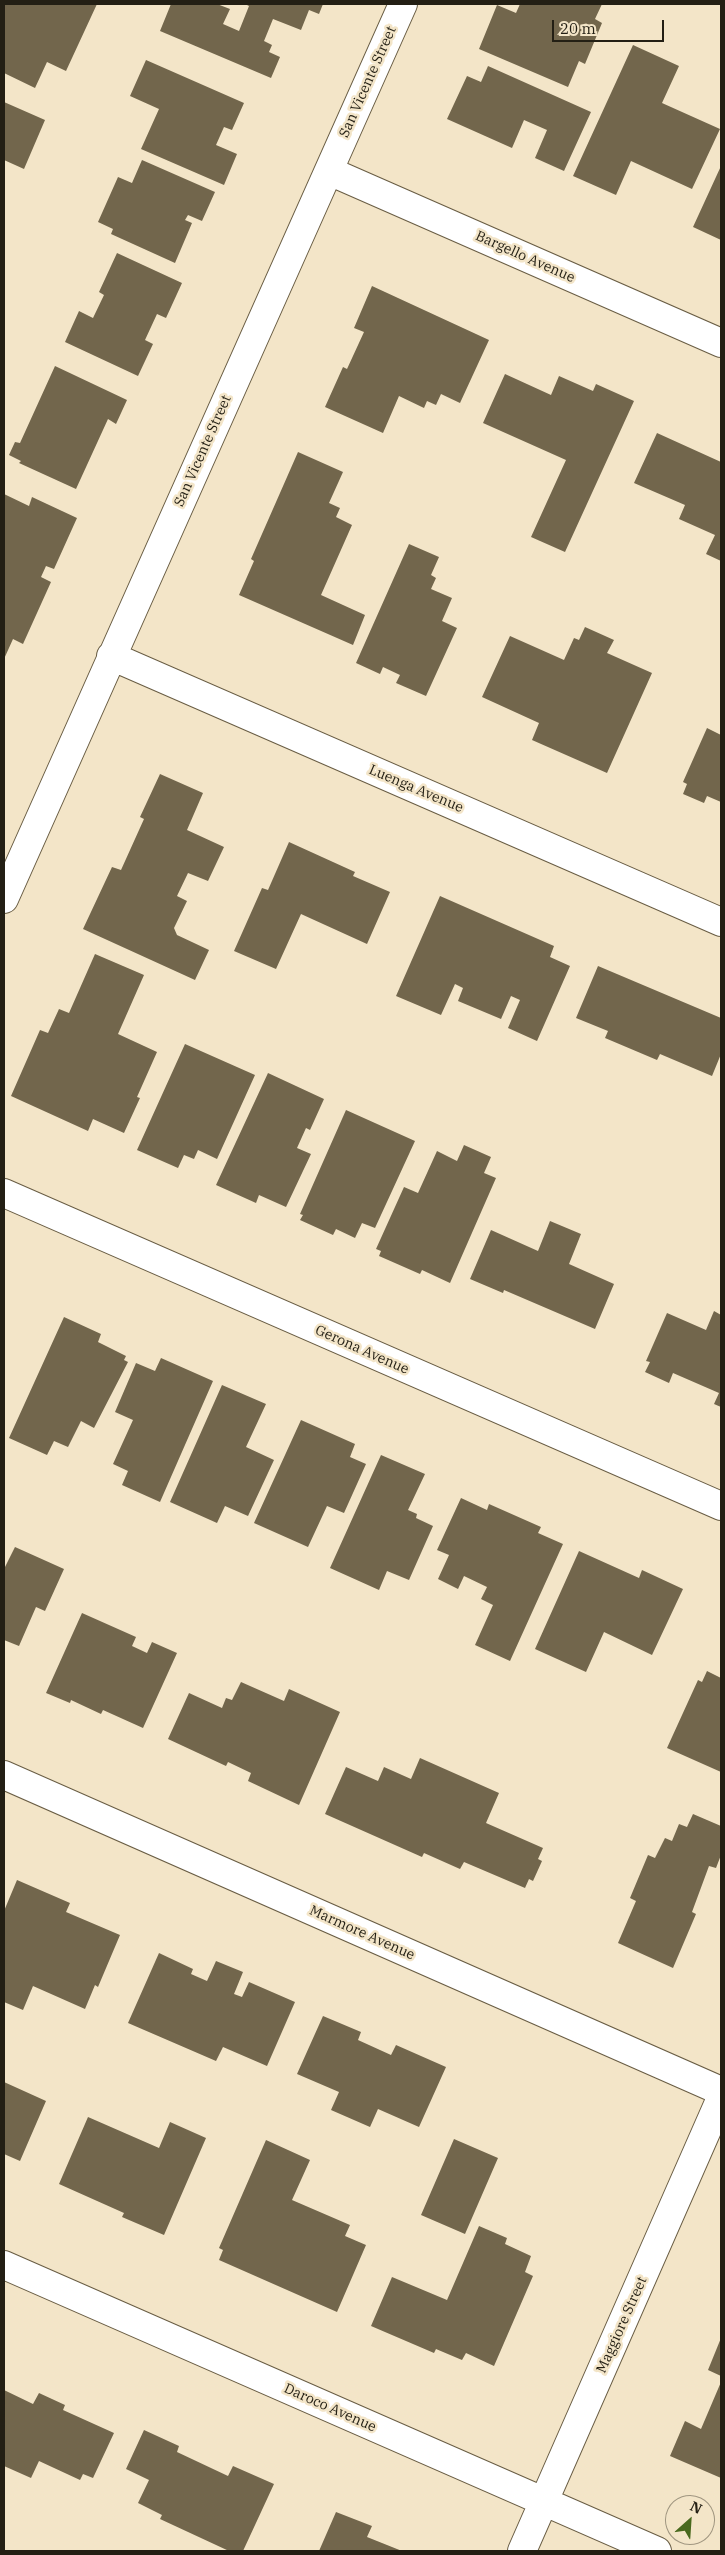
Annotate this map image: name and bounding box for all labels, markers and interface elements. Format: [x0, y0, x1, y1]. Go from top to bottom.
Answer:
scale bar [555, 10, 668, 42]
text: 20 m [560, 19, 596, 38]
street label: San Vicente Street [336, 24, 400, 140]
street label: Bargello Avenue [473, 228, 577, 286]
street label: San Vicente Street [171, 393, 235, 509]
street label: Luenga Avenue [366, 762, 466, 816]
street label: Gerona Avenue [313, 1322, 411, 1378]
street label: Marmore Avenue [307, 1902, 417, 1964]
street label: Maggiore Street [593, 2274, 651, 2376]
street label: Daroco Avenue [281, 2380, 379, 2436]
north arrow [665, 2495, 715, 2545]
text: N [687, 2497, 705, 2518]

